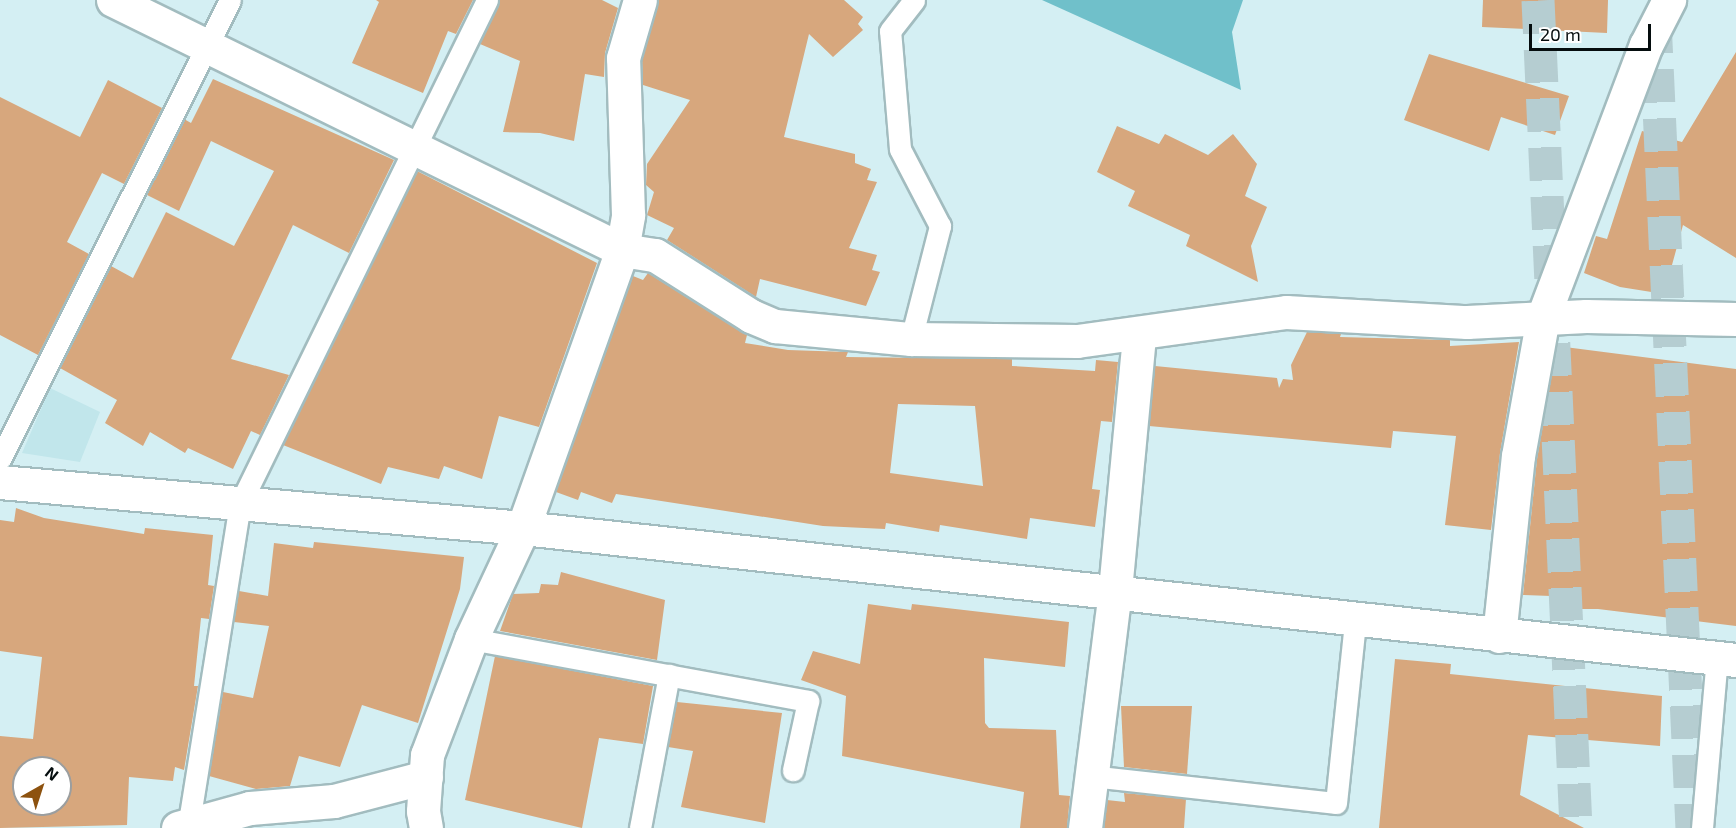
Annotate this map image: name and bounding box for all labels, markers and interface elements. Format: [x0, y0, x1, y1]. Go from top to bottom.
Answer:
scale bar [1532, 12, 1654, 50]
text: 20 m [1540, 23, 1581, 45]
north arrow [12, 756, 72, 816]
text: N [42, 762, 63, 784]

